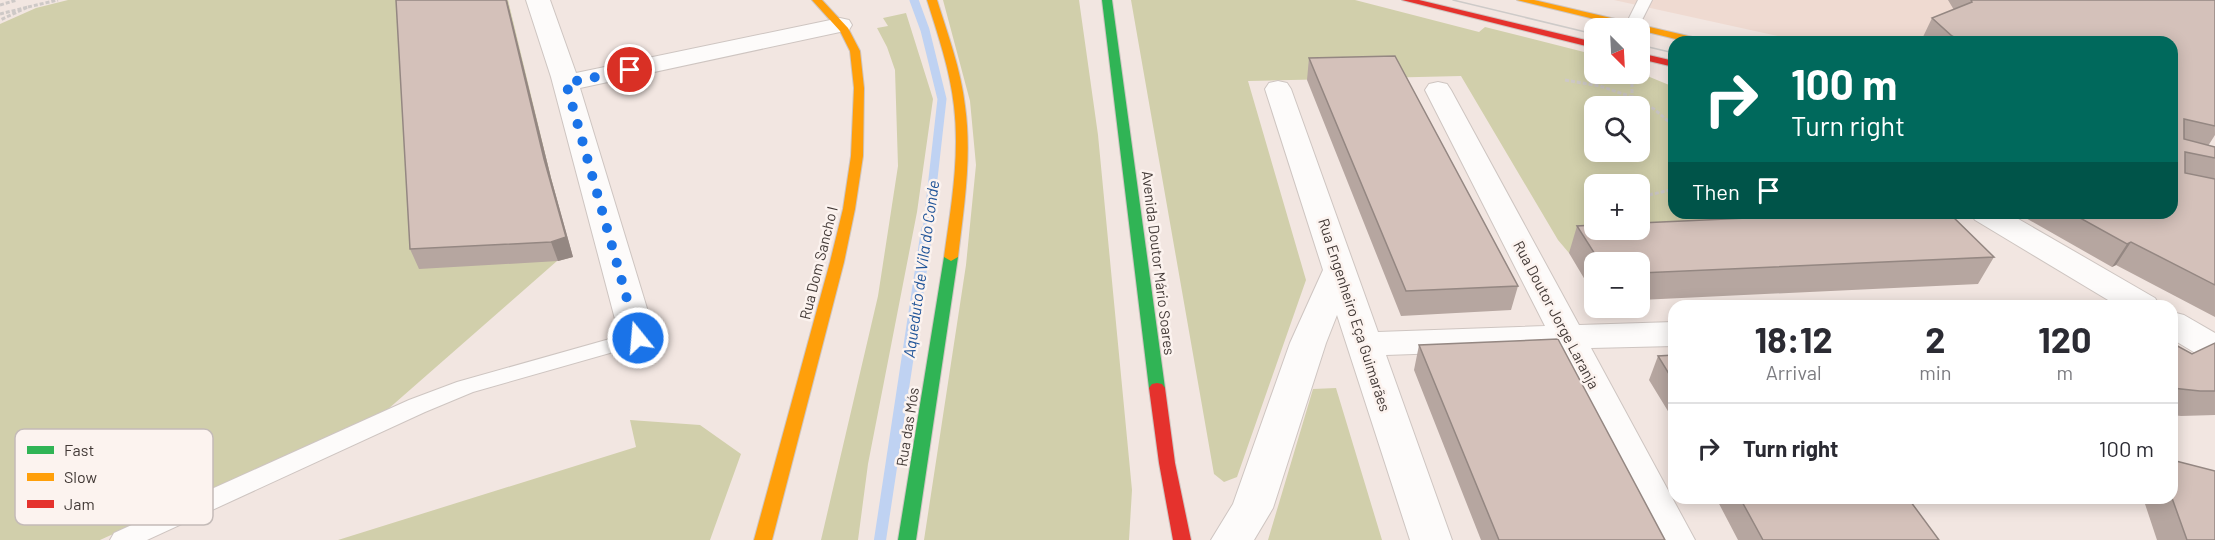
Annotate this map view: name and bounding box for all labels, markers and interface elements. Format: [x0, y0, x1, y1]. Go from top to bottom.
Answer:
north arrow [1584, 18, 1650, 84]
map controls [1584, 18, 1650, 318]
pin [604, 44, 655, 95]
icon: arrive [613, 53, 646, 86]
text: 100 m [1791, 58, 1897, 108]
icon: right [1692, 60, 1770, 138]
button: search [1584, 96, 1650, 162]
text: Turn right [1791, 109, 1905, 141]
street label: Avenida Doutor Mário Soares [1139, 170, 1179, 356]
button: + [1584, 174, 1650, 240]
icon: arrive [1752, 174, 1785, 207]
text: Then [1692, 178, 1740, 204]
water label: Aqueduto de Vila do Conde [899, 179, 942, 359]
street label: Rua Dom Sancho I [795, 204, 841, 321]
street label: Rua Engenheiro Eça Guimarães [1315, 216, 1395, 414]
street label: Rua Doutor Jorge Laranja [1510, 237, 1604, 392]
button: − [1584, 252, 1650, 318]
position arrow [606, 306, 670, 370]
text: 18:12 [1754, 317, 1833, 360]
text: 2 [1925, 317, 1945, 360]
text: 120 [2038, 317, 2092, 360]
text: Arrival [1766, 360, 1822, 384]
text: min [1919, 360, 1952, 384]
text: m [2057, 360, 2073, 384]
street label: Rua das Mós [892, 386, 922, 468]
legend [15, 429, 213, 525]
icon: right [1692, 432, 1725, 465]
text: Turn right [1743, 435, 1838, 461]
text: 100 m [2099, 435, 2154, 461]
text: Fast [64, 440, 94, 459]
text: Slow [64, 467, 97, 486]
text: Jam [64, 494, 95, 513]

